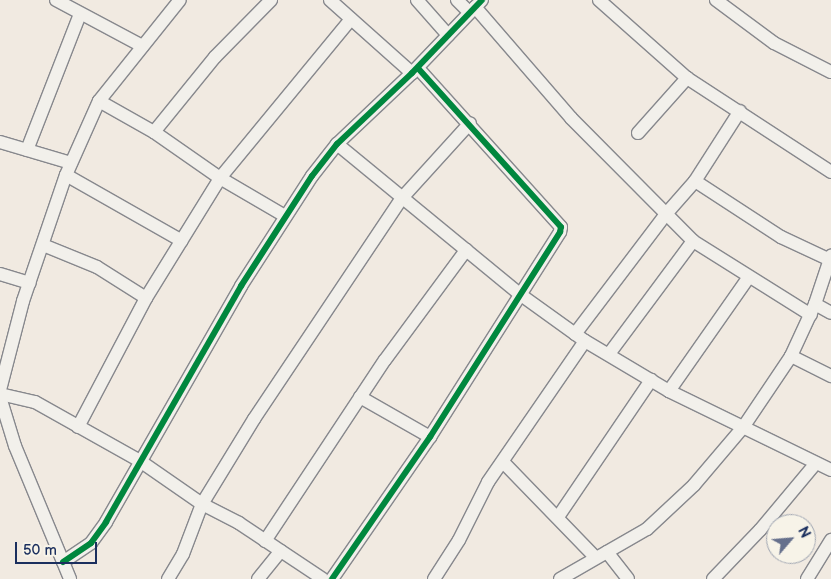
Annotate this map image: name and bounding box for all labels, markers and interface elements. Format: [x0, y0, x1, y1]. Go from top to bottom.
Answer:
north arrow [766, 514, 816, 564]
text: N [794, 524, 814, 541]
scale bar [18, 532, 100, 564]
text: 50 m [23, 541, 57, 560]

